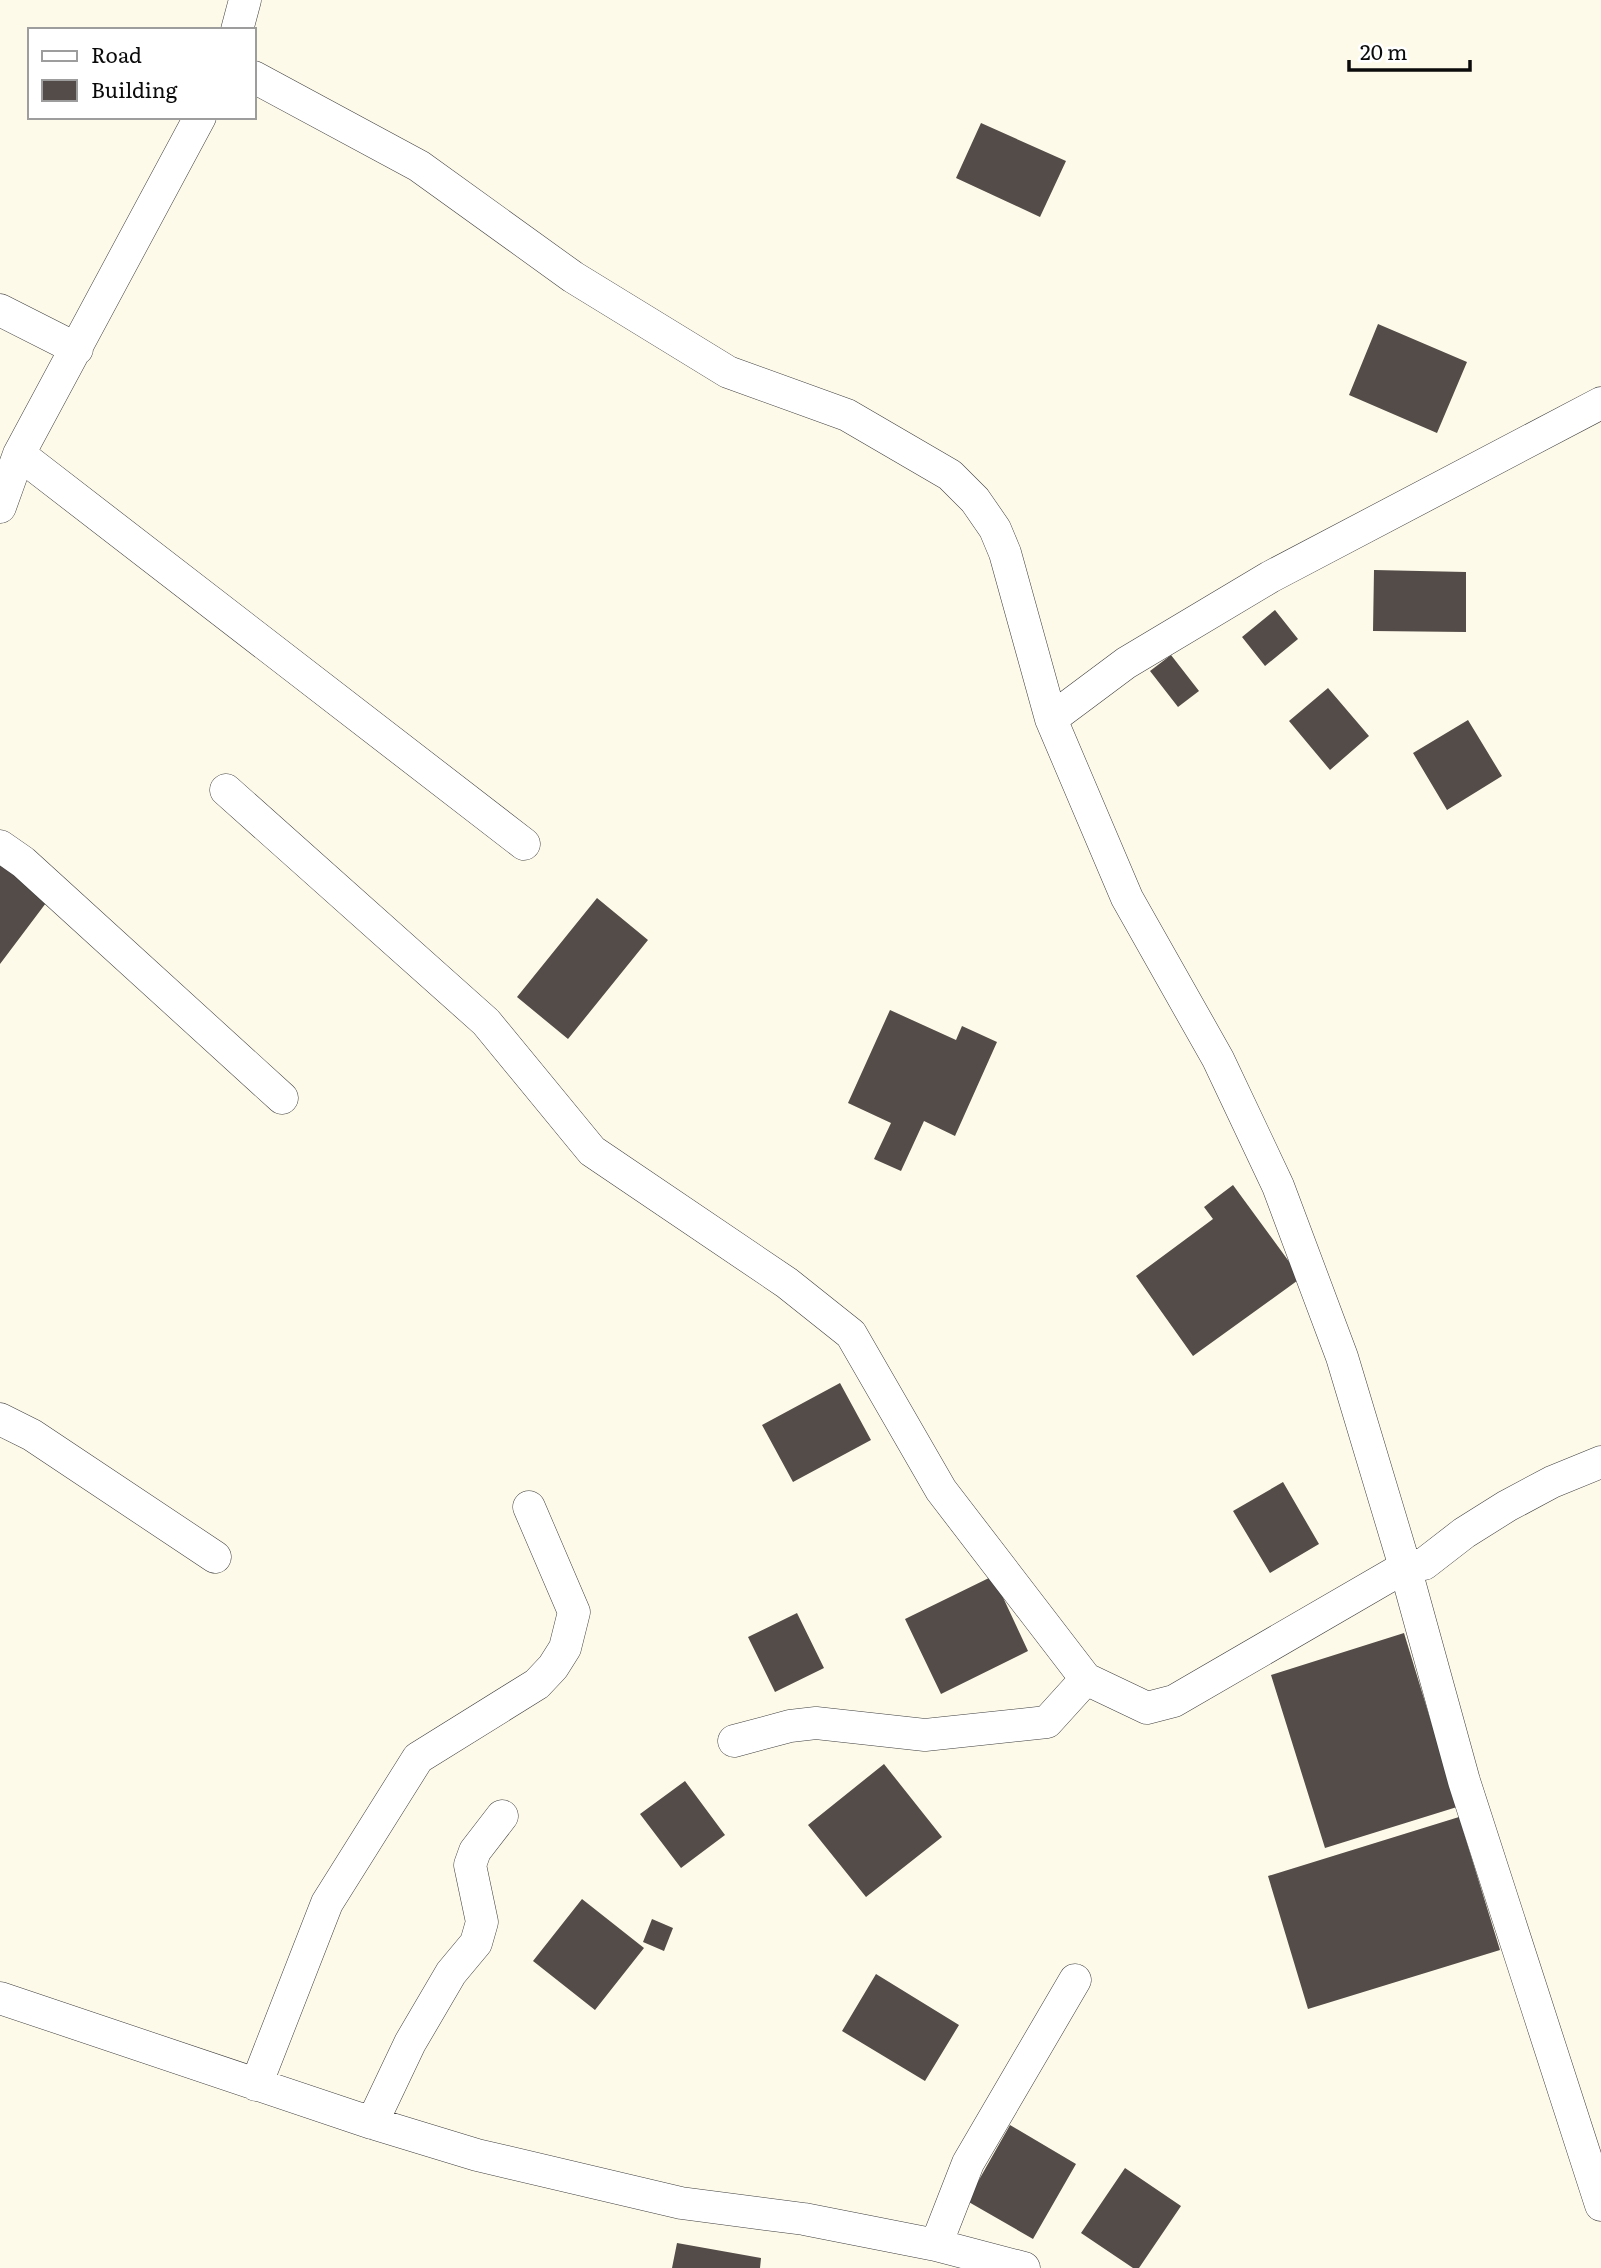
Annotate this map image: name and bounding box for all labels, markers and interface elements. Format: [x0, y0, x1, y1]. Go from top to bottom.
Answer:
legend [28, 28, 256, 119]
scale bar [1349, 28, 1470, 72]
text: 20 m [1360, 35, 1407, 66]
text: Road [91, 38, 142, 69]
text: Building [91, 73, 178, 104]

